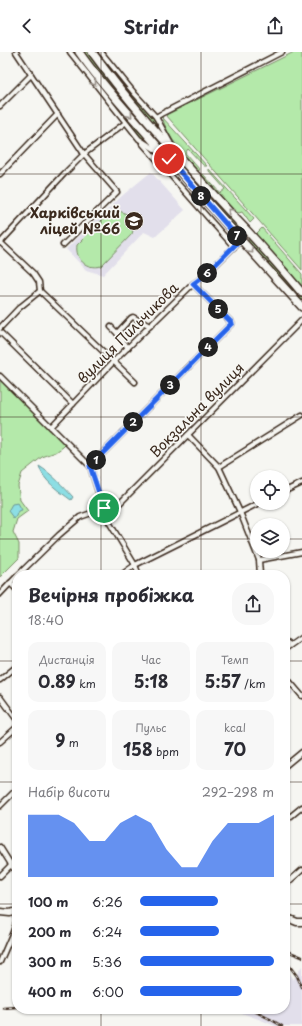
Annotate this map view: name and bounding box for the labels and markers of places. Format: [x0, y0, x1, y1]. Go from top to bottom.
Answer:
pin [152, 142, 186, 176]
pin: 8 [191, 186, 211, 206]
place label: Харківський ліцей №66 [30, 202, 120, 239]
school or university icon: Харківський ліцей №66 [123, 210, 145, 232]
pin: 7 [227, 226, 247, 246]
pin: 6 [197, 263, 217, 283]
pin: 5 [208, 299, 228, 319]
pin: 4 [198, 337, 218, 357]
pin: 3 [160, 375, 180, 395]
pin: 2 [123, 412, 143, 432]
pin: 1 [86, 450, 106, 470]
pin [87, 491, 121, 525]

